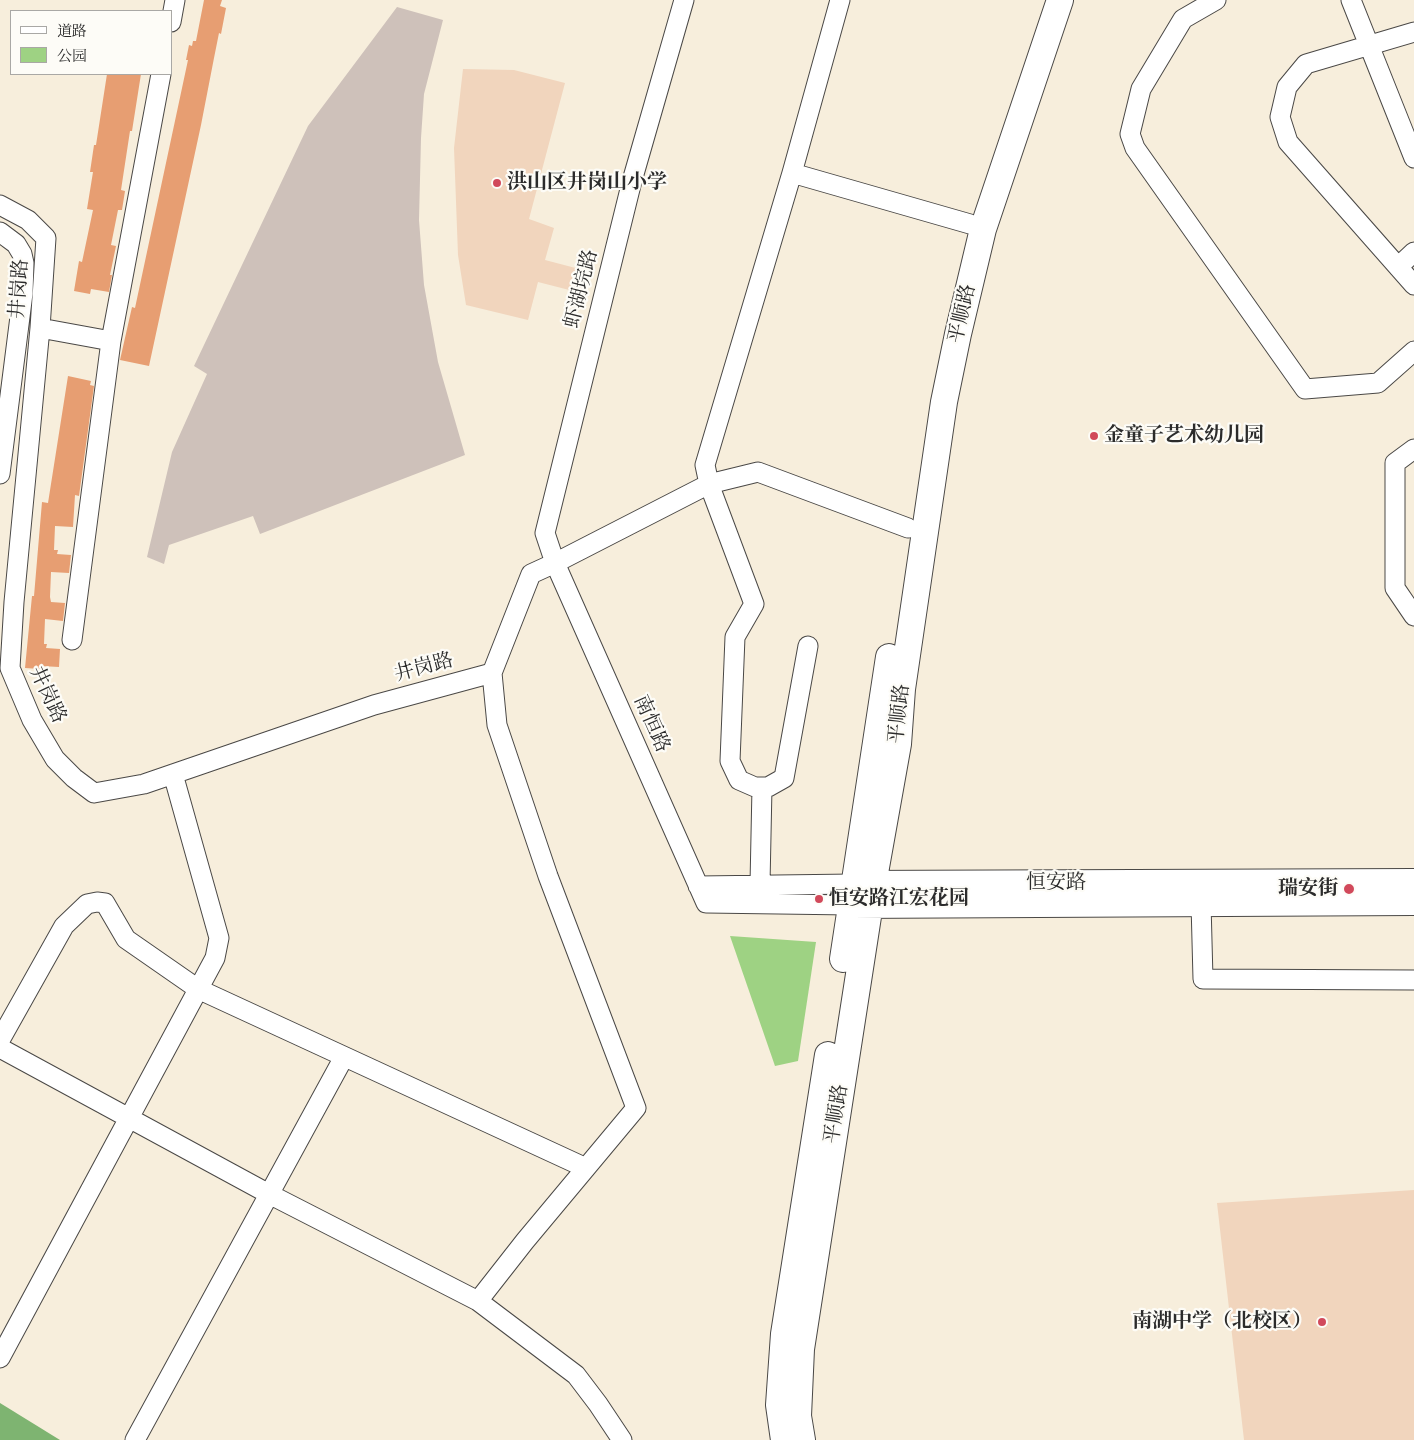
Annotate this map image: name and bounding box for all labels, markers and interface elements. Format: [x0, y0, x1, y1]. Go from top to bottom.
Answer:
legend [10, 10, 172, 75]
text: 道路 [57, 21, 87, 41]
text: 公园 [57, 46, 87, 66]
place label: 洪山区井岗山小学 [507, 171, 667, 195]
marker: 洪山区井岗山小学 [491, 177, 503, 189]
street label: 虾湖垸路 [561, 247, 603, 331]
street label: 井岗路 [6, 258, 34, 320]
street label: 平顺路 [945, 282, 981, 346]
place label: 金童子艺术幼儿园 [1104, 424, 1264, 448]
marker: 金童子艺术幼儿园 [1088, 430, 1100, 442]
street label: 井岗路 [392, 649, 456, 687]
street label: 井岗路 [23, 663, 71, 727]
street label: 平顺路 [885, 683, 915, 745]
street label: 南恒路 [628, 692, 674, 756]
street label: 恒安路 [1026, 871, 1086, 895]
place label: 瑞安街 [1278, 877, 1338, 901]
marker: 瑞安街 [1342, 882, 1356, 896]
place label: 恒安路江宏花园 [829, 887, 969, 911]
marker: 恒安路江宏花园 [813, 893, 825, 905]
street label: 平顺路 [820, 1082, 854, 1146]
place label: 南湖中学（北校区） [1132, 1310, 1312, 1334]
marker: 南湖中学（北校区） [1316, 1316, 1328, 1328]

